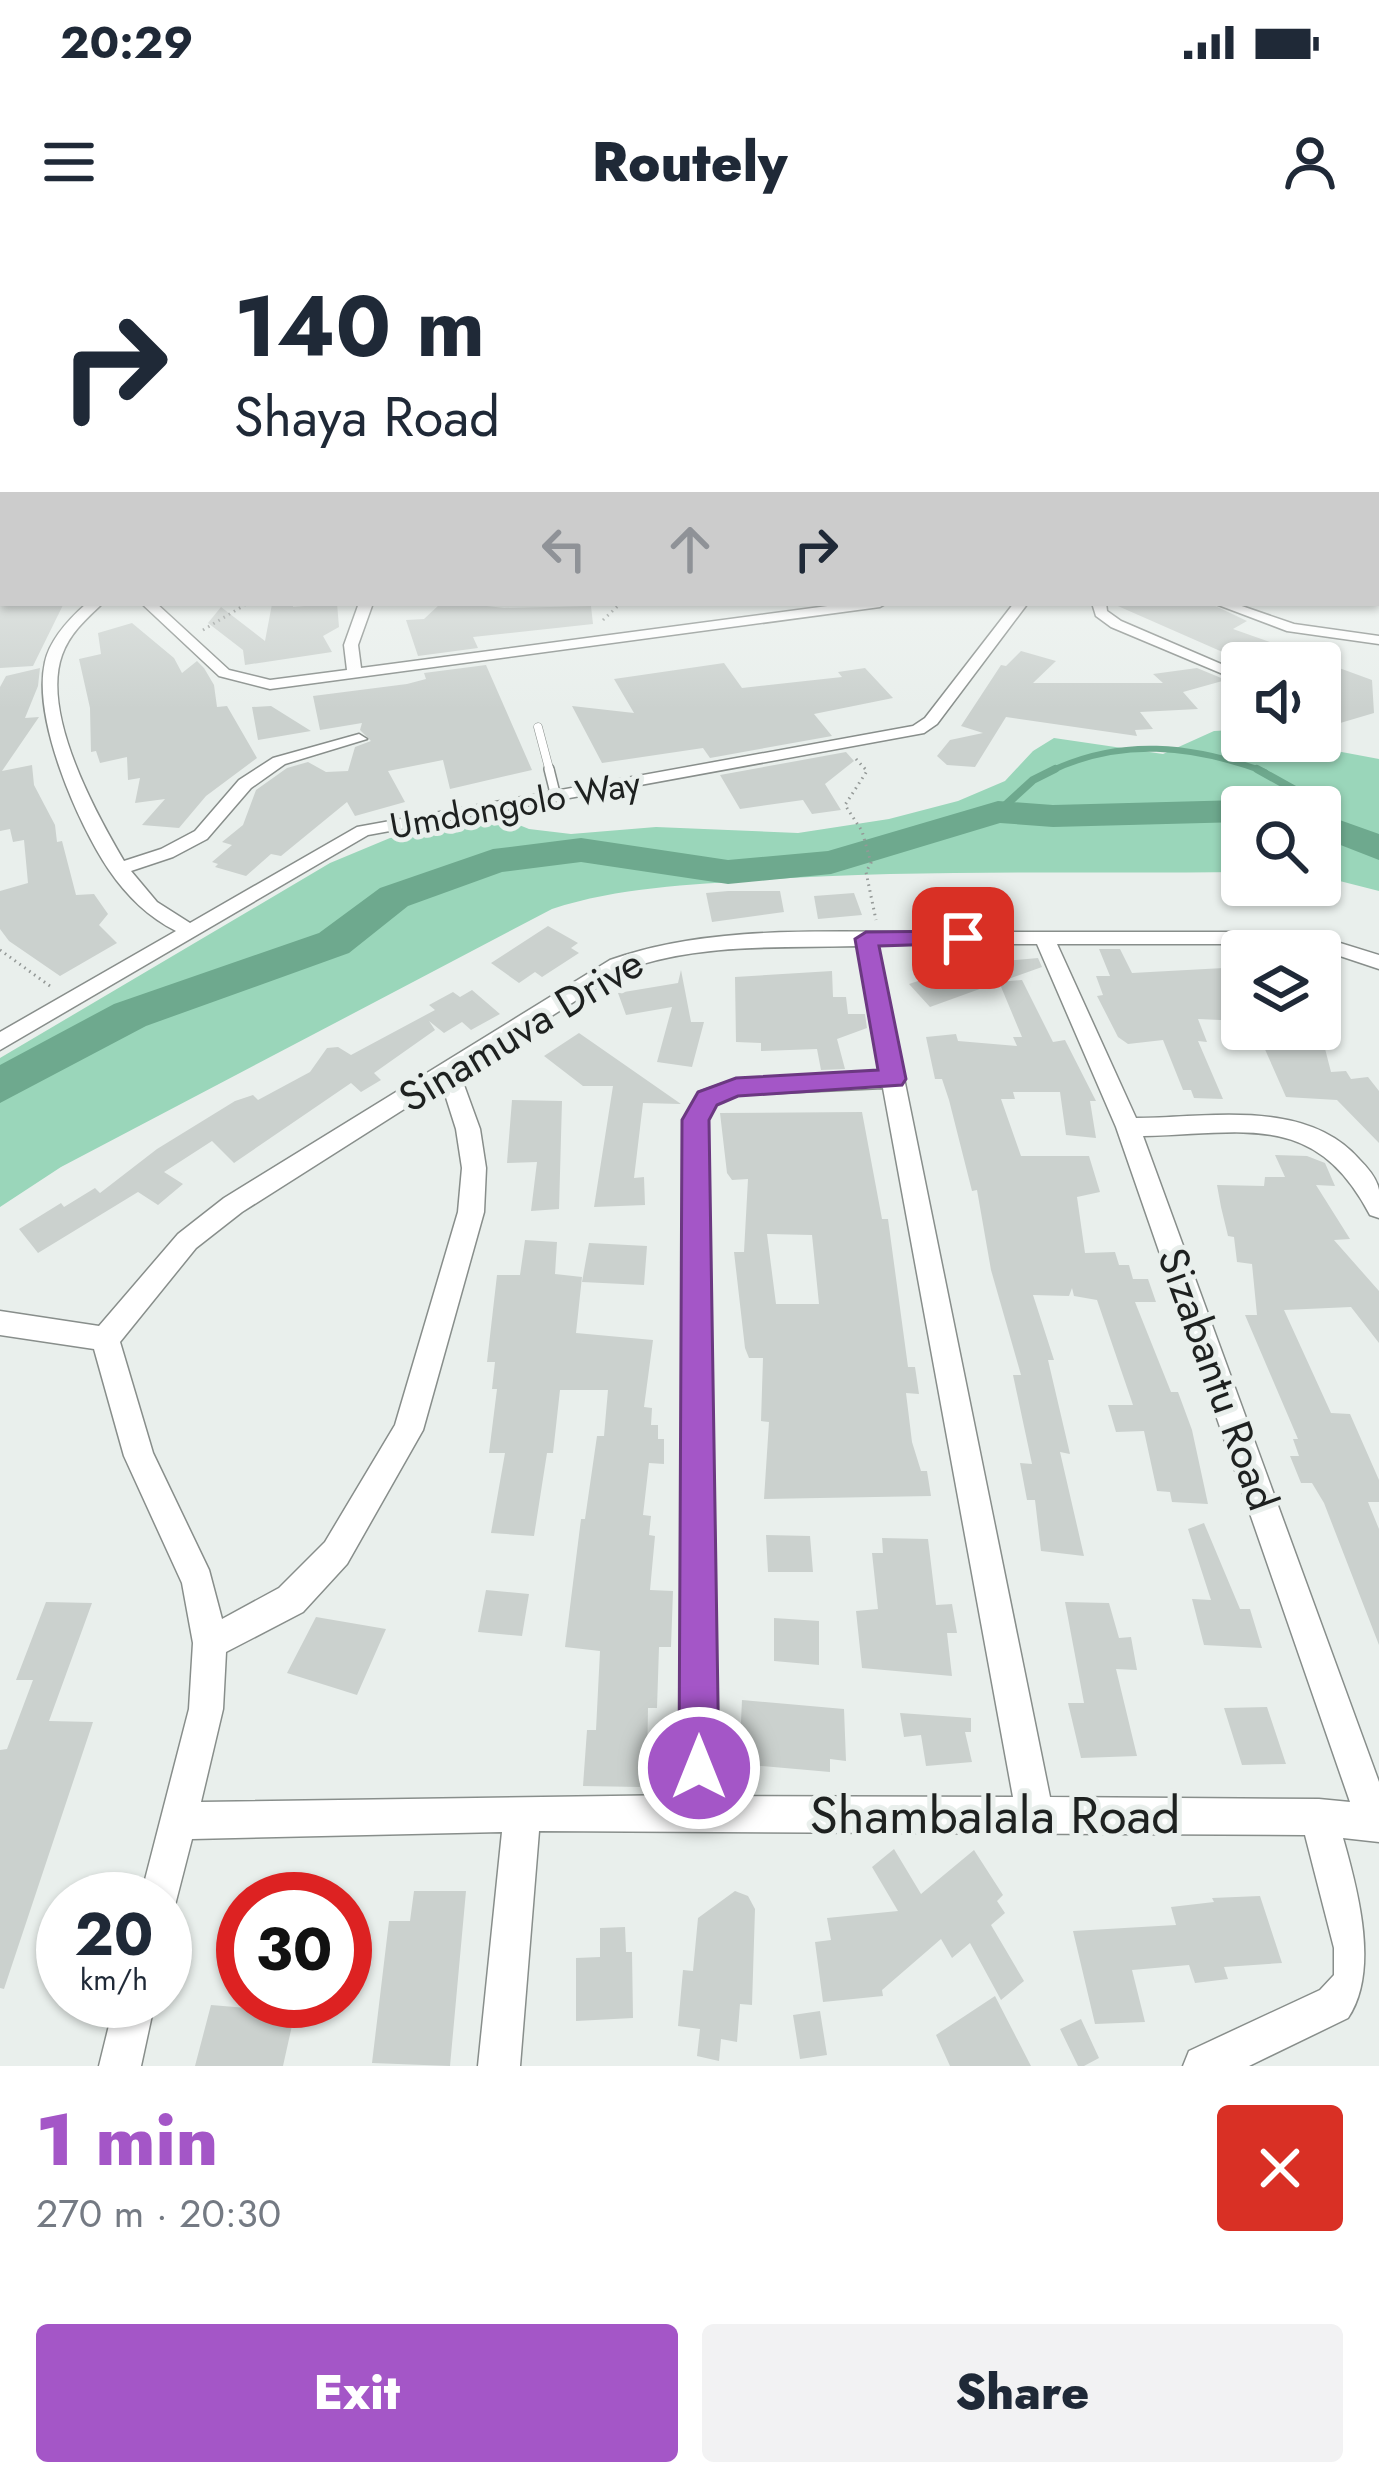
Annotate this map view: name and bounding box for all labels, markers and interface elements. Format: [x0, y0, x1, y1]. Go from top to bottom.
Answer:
text: 20:29 [60, 10, 193, 75]
text: Routely [592, 123, 787, 201]
icon: menu [36, 129, 102, 195]
icon: person [1277, 129, 1343, 195]
text: 140 m [234, 266, 485, 388]
icon: right [36, 288, 192, 444]
text: Shaya Road [234, 378, 500, 456]
icon: left [531, 516, 597, 582]
icon: ahead [657, 516, 723, 582]
icon: right [783, 516, 849, 582]
map controls [1221, 642, 1341, 1050]
button: sound [1221, 642, 1341, 762]
street label: Umdongolo Way [386, 756, 645, 852]
button: search [1221, 786, 1341, 906]
pin [912, 887, 1014, 989]
icon: arrive [930, 905, 996, 971]
button: layers [1221, 930, 1341, 1050]
street label: Sinamuva Drive [387, 933, 655, 1127]
street label: Sizabantu Road [1142, 1239, 1294, 1519]
position arrow [636, 1705, 762, 1831]
street label: Shambalala Road [810, 1778, 1180, 1852]
speed limit sign: 30 [216, 1872, 372, 2028]
text: 20 [74, 1891, 154, 1978]
text: km/h [80, 1958, 148, 2001]
text: 1 min [36, 2088, 218, 2192]
button: close [1217, 2105, 1343, 2231]
text: 270 m · 20:30 [36, 2185, 281, 2242]
button: Exit [36, 2324, 678, 2462]
button: Share [702, 2324, 1343, 2462]

